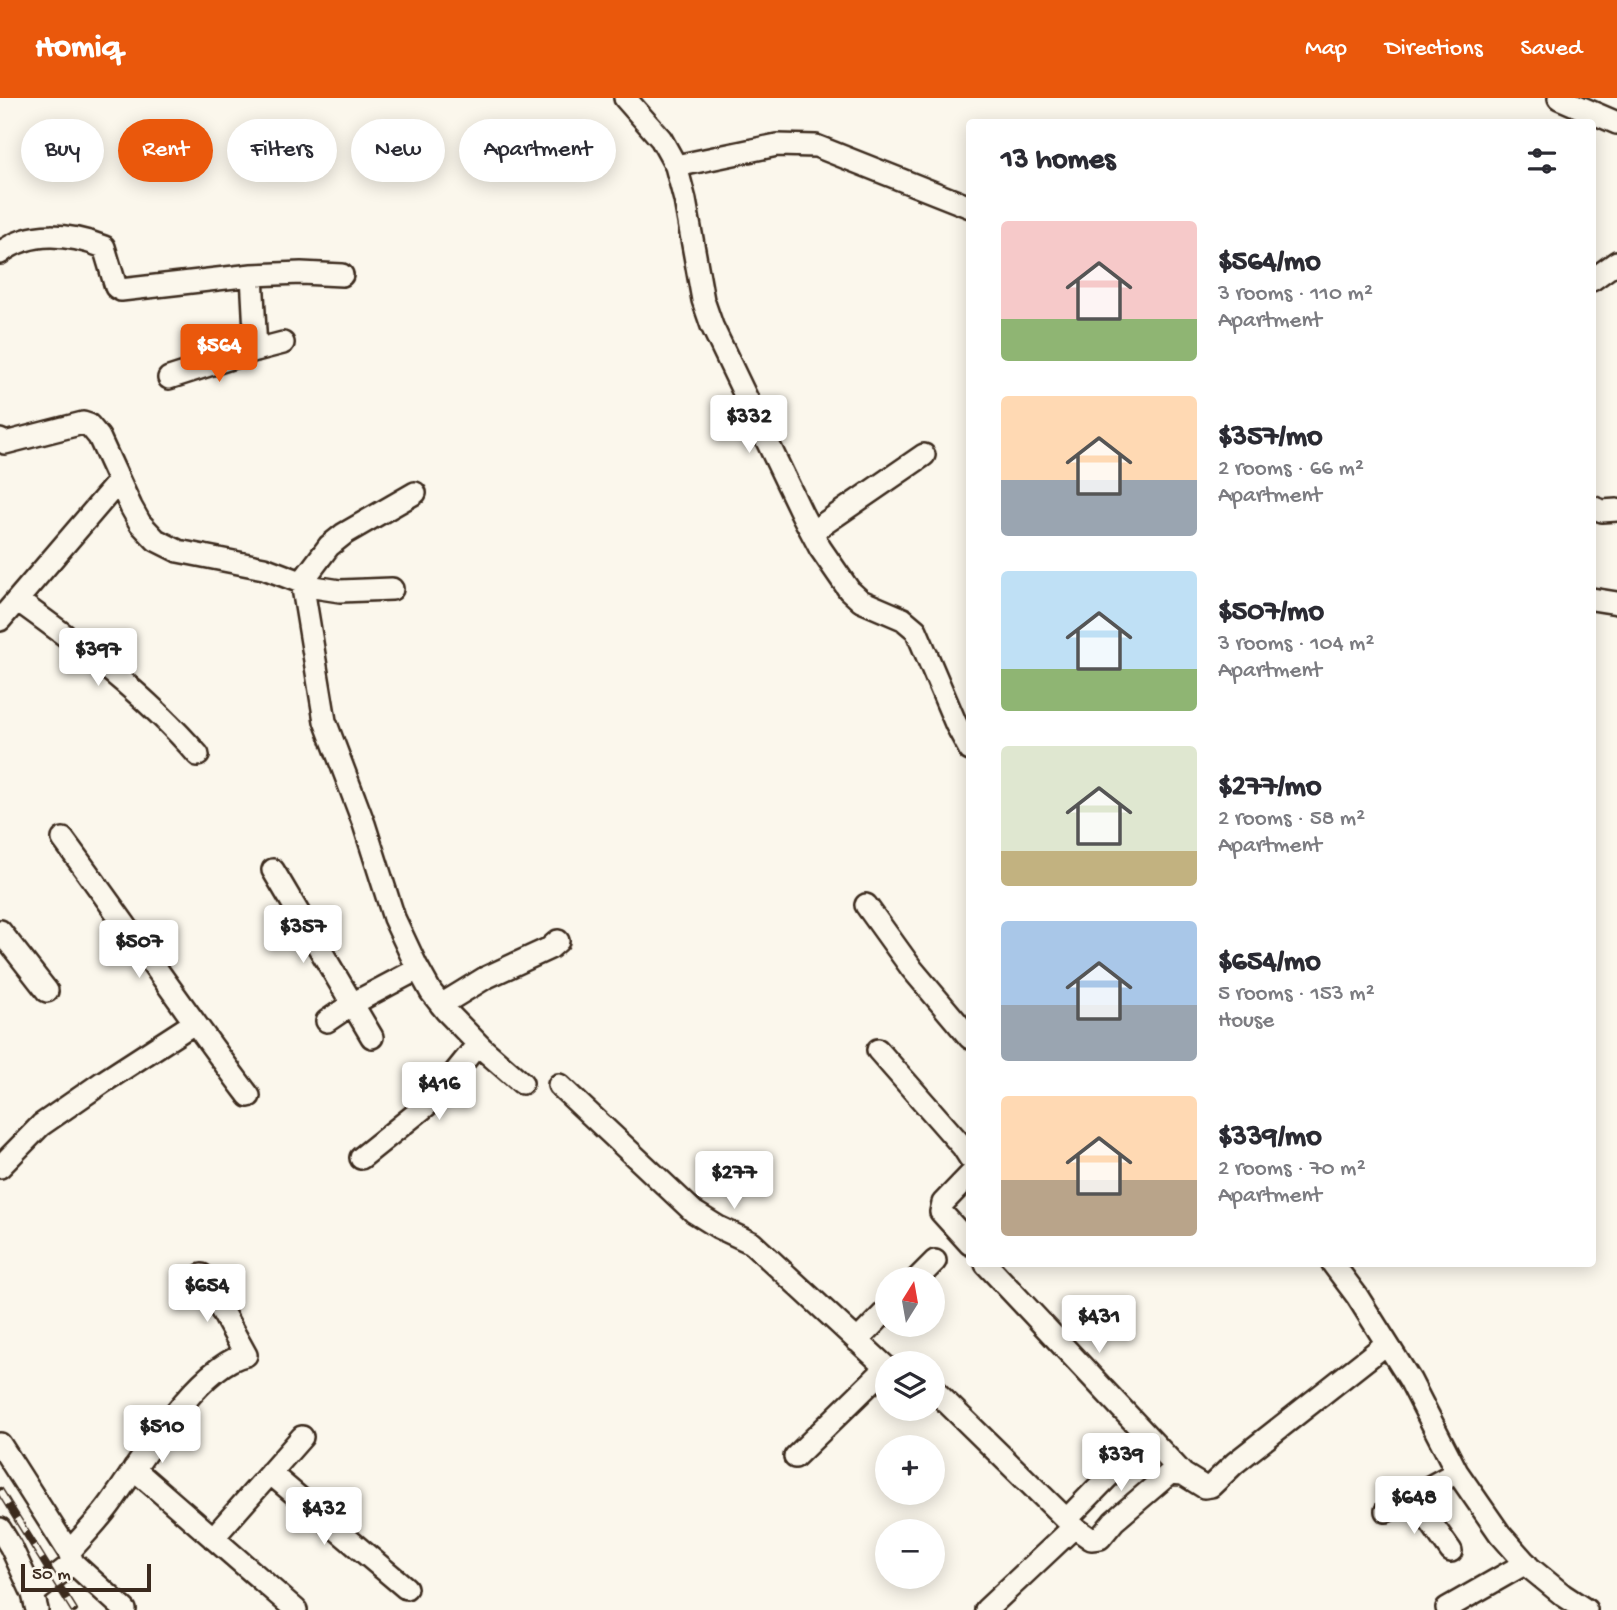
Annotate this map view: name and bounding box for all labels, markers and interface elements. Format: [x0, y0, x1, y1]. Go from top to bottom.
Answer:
text: Homiq [35, 30, 121, 68]
text: Map [1305, 35, 1347, 64]
text: Directions [1385, 35, 1483, 64]
text: Saved [1521, 35, 1582, 64]
chip: Buy [21, 119, 104, 182]
chip: Rent [118, 119, 213, 182]
chip: Filters [227, 119, 337, 182]
chip: New [351, 119, 445, 182]
chip: Apartment [459, 119, 616, 182]
icon: filters [1523, 142, 1561, 180]
text: 13 homes [1001, 144, 1115, 179]
text: $564/mo [1218, 246, 1321, 281]
icon: home [1057, 249, 1141, 333]
text: 3 rooms · 110 m² [1218, 281, 1373, 308]
text: Apartment [1218, 308, 1322, 335]
pin: $564 [178, 324, 260, 384]
text: $564 [197, 333, 241, 360]
pin: $332 [708, 396, 790, 455]
text: $332 [726, 404, 772, 431]
text: $357/mo [1218, 421, 1323, 456]
icon: home [1057, 424, 1141, 508]
text: 2 rooms · 66 m² [1218, 456, 1364, 483]
text: Apartment [1218, 483, 1322, 510]
text: $507/mo [1218, 596, 1324, 631]
icon: home [1057, 599, 1141, 683]
pin: $397 [57, 628, 139, 688]
text: 3 rooms · 104 m² [1218, 631, 1374, 658]
text: $397 [75, 637, 121, 664]
text: Apartment [1218, 658, 1322, 685]
text: $277/mo [1218, 771, 1321, 806]
icon: home [1057, 774, 1141, 858]
text: 2 rooms · 58 m² [1218, 806, 1365, 833]
text: Apartment [1218, 833, 1322, 860]
pin: $357 [262, 906, 344, 965]
text: $357 [280, 914, 326, 941]
pin: $507 [98, 920, 180, 980]
text: $507 [115, 929, 163, 956]
text: $654/mo [1218, 946, 1321, 981]
icon: home [1057, 949, 1141, 1033]
text: 5 rooms · 153 m² [1218, 981, 1375, 1008]
text: House [1218, 1008, 1274, 1035]
pin: $416 [398, 1062, 480, 1122]
text: $416 [418, 1071, 460, 1098]
text: $339/mo [1218, 1121, 1322, 1156]
icon: home [1057, 1124, 1141, 1208]
pin: $277 [693, 1152, 775, 1211]
text: 2 rooms · 70 m² [1218, 1156, 1366, 1183]
text: $277 [711, 1160, 757, 1187]
text: Apartment [1218, 1183, 1322, 1210]
pin: $654 [166, 1264, 248, 1324]
north arrow [875, 1267, 945, 1337]
map controls [875, 1267, 945, 1589]
text: $654 [185, 1273, 229, 1300]
pin: $431 [1058, 1296, 1140, 1355]
text: $431 [1078, 1304, 1120, 1331]
button: layers [875, 1351, 945, 1421]
pin: $510 [121, 1406, 203, 1465]
text: $510 [140, 1414, 184, 1441]
pin: $339 [1080, 1434, 1162, 1493]
button: + [875, 1435, 945, 1505]
text: $339 [1098, 1442, 1144, 1469]
pin: $648 [1373, 1476, 1455, 1536]
text: $648 [1391, 1485, 1437, 1512]
pin: $432 [283, 1488, 365, 1547]
text: $432 [302, 1496, 346, 1523]
button: − [875, 1519, 945, 1589]
scale bar [21, 1561, 150, 1593]
text: 50 m [32, 1564, 71, 1587]

